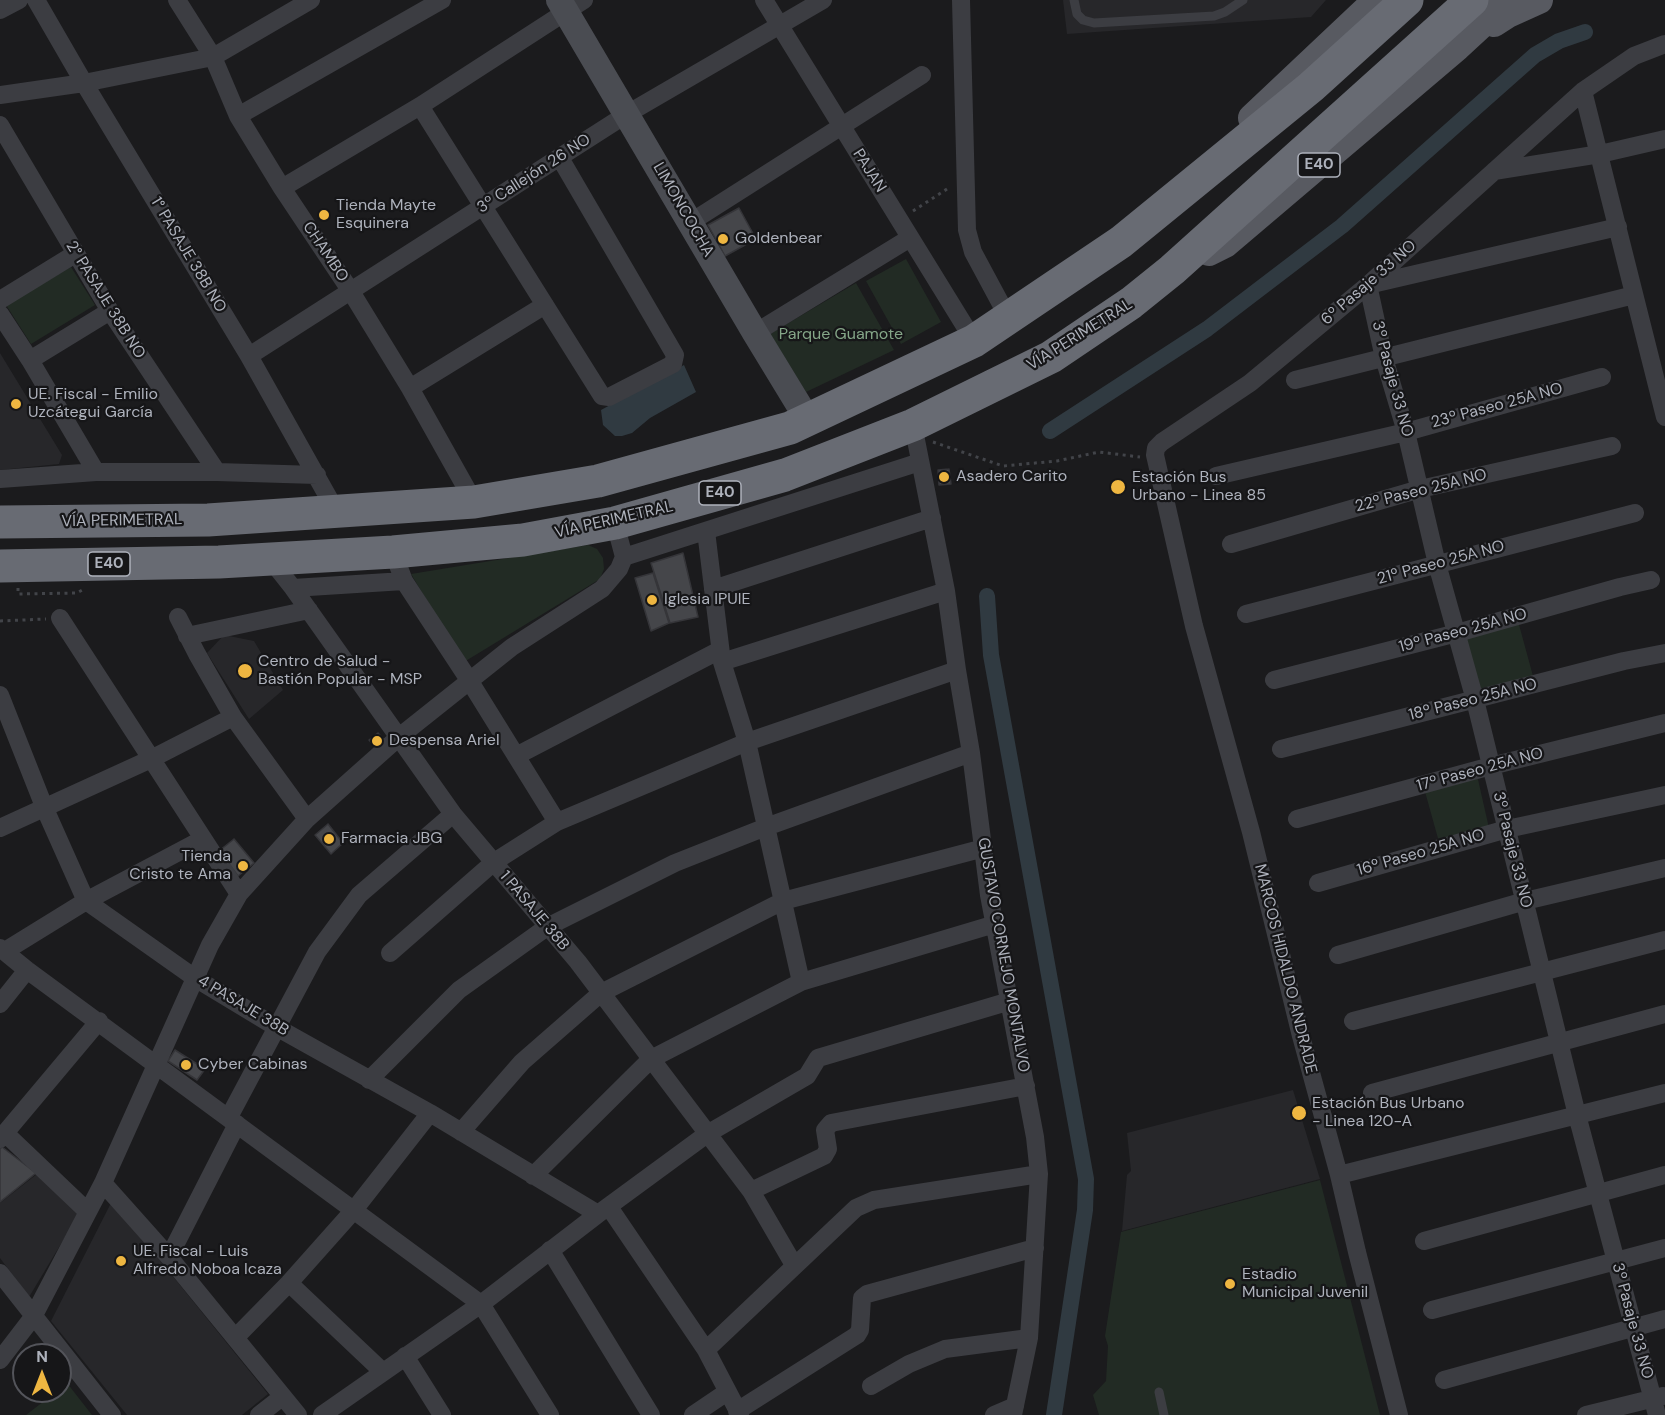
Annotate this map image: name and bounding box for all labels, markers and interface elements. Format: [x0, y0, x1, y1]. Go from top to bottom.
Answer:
street label: 3º Callejón 26 NO [474, 130, 594, 218]
street label: PAJAN [848, 146, 890, 196]
road number: E40 [1298, 153, 1340, 177]
street label: LIMONCOCHA [648, 159, 718, 261]
street label: 1° PASAJE 38B NO [146, 194, 230, 316]
place label: Tienda Mayte Esquinera [336, 196, 436, 234]
marker: Tienda Mayte Esquinera [317, 208, 331, 222]
street label: CHAMBO [298, 218, 352, 286]
place label: Goldenbear [735, 229, 822, 249]
marker: Goldenbear [716, 232, 730, 246]
street label: 6º Pasaje 33 NO [1317, 236, 1421, 330]
street label: 2° PASAJE 38B NO [61, 238, 149, 362]
street label: VÍA PERIMETRAL [1024, 295, 1136, 375]
street label: 3º Pasaje 33 NO [1367, 319, 1417, 439]
park label: Parque Guamote [779, 325, 903, 345]
street label: 23º Paseo 25A NO [1429, 379, 1565, 433]
place label: UE. Fiscal - Emilio Uzcátegui García [28, 385, 158, 423]
marker: UE. Fiscal - Emilio Uzcátegui García [9, 397, 23, 411]
street label: 22º Paseo 25A NO [1353, 465, 1489, 517]
place label: Asadero Carito [956, 467, 1067, 487]
place label: Estación Bus Urbano - Linea 85 [1132, 468, 1266, 506]
marker: Asadero Carito [937, 470, 951, 484]
marker: Estación Bus Urbano - Linea 85 [1109, 478, 1127, 496]
road number: E40 [699, 481, 741, 505]
street label: VÍA PERIMETRAL [553, 497, 675, 543]
street label: VÍA PERIMETRAL [61, 510, 183, 532]
street label: 21º Paseo 25A NO [1375, 537, 1507, 589]
road number: E40 [88, 552, 130, 576]
place label: Iglesia IPUIE [664, 590, 750, 610]
marker: Iglesia IPUIE [645, 593, 659, 607]
street label: 19º Paseo 25A NO [1397, 605, 1529, 657]
place label: Centro de Salud - Bastión Popular - MSP [258, 652, 422, 690]
marker: Centro de Salud - Bastión Popular - MSP [236, 662, 254, 680]
street label: 18º Paseo 25A NO [1407, 675, 1539, 725]
place label: Despensa Ariel [389, 731, 499, 751]
marker: Despensa Ariel [370, 734, 384, 748]
street label: 17º Paseo 25A NO [1415, 744, 1545, 796]
street label: 3º Pasaje 33 NO [1488, 790, 1536, 910]
street label: 16º Paseo 25A NO [1355, 826, 1487, 880]
place label: Farmacia JBG [341, 829, 442, 849]
marker: Farmacia JBG [322, 832, 336, 846]
street label: GUSTAVO CORNEJO MONTALVO [973, 836, 1033, 1074]
place label: Tienda Cristo te Ama [129, 847, 231, 885]
marker: Tienda Cristo te Ama [236, 859, 250, 873]
street label: MARCOS HIDALDO ANDRADE [1250, 862, 1320, 1076]
street label: 1 PASAJE 38B [495, 867, 573, 955]
street label: 4 PASAJE 38B [194, 971, 292, 1041]
place label: Cyber Cabinas [198, 1055, 308, 1075]
marker: Cyber Cabinas [179, 1058, 193, 1072]
place label: Estación Bus Urbano - Linea 120-A [1312, 1094, 1465, 1132]
marker: Estación Bus Urbano - Linea 120-A [1290, 1104, 1308, 1122]
place label: UE. Fiscal - Luis Alfredo Noboa Icaza [133, 1242, 282, 1280]
marker: UE. Fiscal - Luis Alfredo Noboa Icaza [114, 1254, 128, 1268]
street label: 3º Pasaje 33 NO [1607, 1261, 1657, 1381]
place label: Estadio Municipal Juvenil [1242, 1265, 1368, 1303]
marker: Estadio Municipal Juvenil [1223, 1277, 1237, 1291]
north arrow [12, 1343, 72, 1403]
text: N [36, 1346, 48, 1367]

